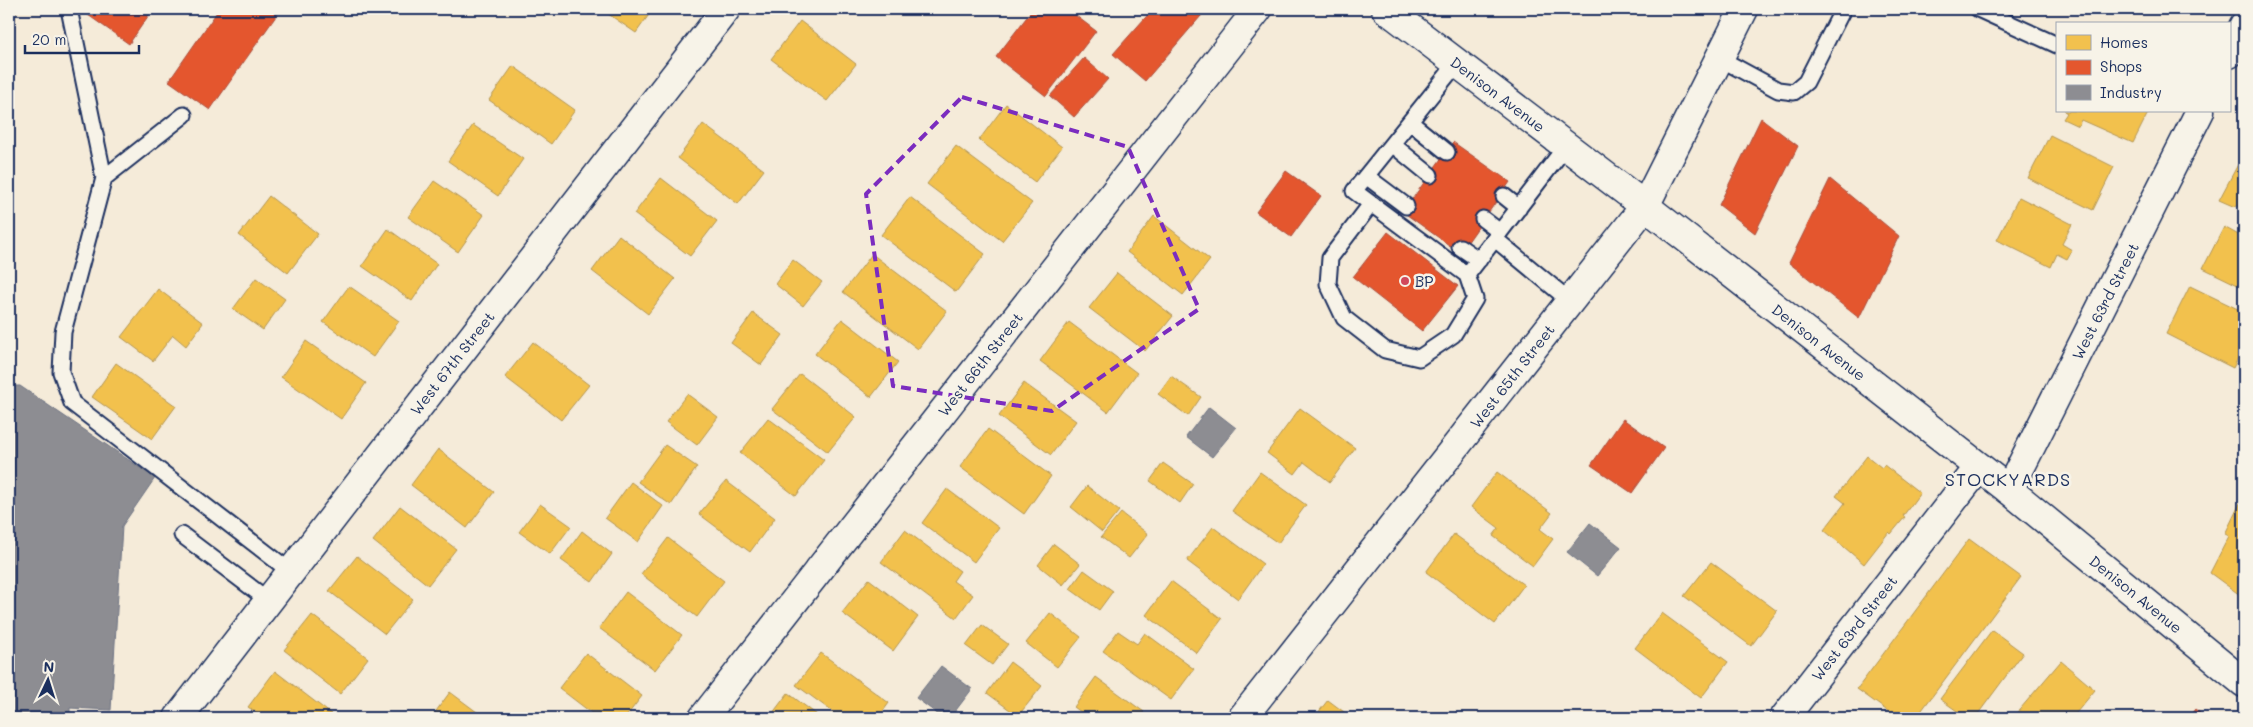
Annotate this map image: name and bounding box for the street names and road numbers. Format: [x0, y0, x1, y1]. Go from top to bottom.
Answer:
street label: Denison Avenue [1447, 52, 1549, 136]
street label: West 63rd Street [2067, 239, 2143, 363]
street label: Denison Avenue [1768, 299, 1870, 385]
street label: West 67th Street [405, 307, 499, 419]
street label: West 66th Street [933, 308, 1027, 420]
street label: West 65th Street [1465, 320, 1559, 432]
street label: Denison Avenue [2086, 550, 2186, 638]
street label: West 63rd Street [1807, 571, 1901, 685]

